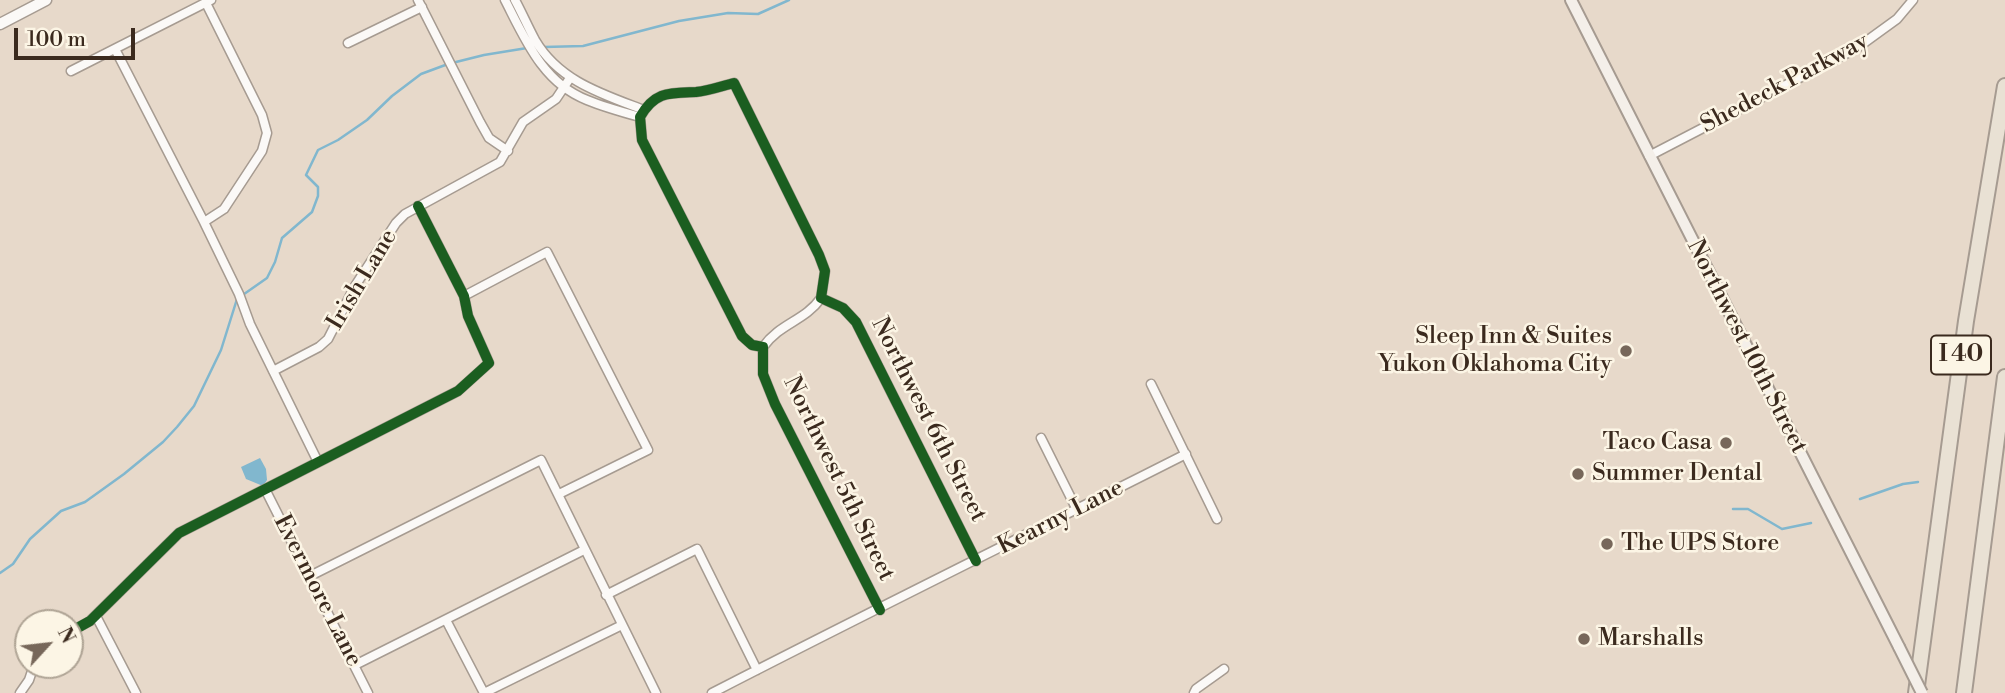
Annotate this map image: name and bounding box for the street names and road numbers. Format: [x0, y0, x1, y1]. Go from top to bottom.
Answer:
street label: Shedeck Parkway [1696, 28, 1874, 140]
street label: Irish Lane [322, 225, 404, 335]
street label: Northwest 10th Street [1680, 235, 1812, 459]
street label: Northwest 6th Street [864, 313, 992, 527]
road number: I 40 [1931, 336, 1991, 374]
street label: Northwest 5th Street [776, 372, 900, 586]
street label: Kearny Lane [993, 474, 1129, 562]
street label: Evermore Lane [266, 510, 368, 672]

